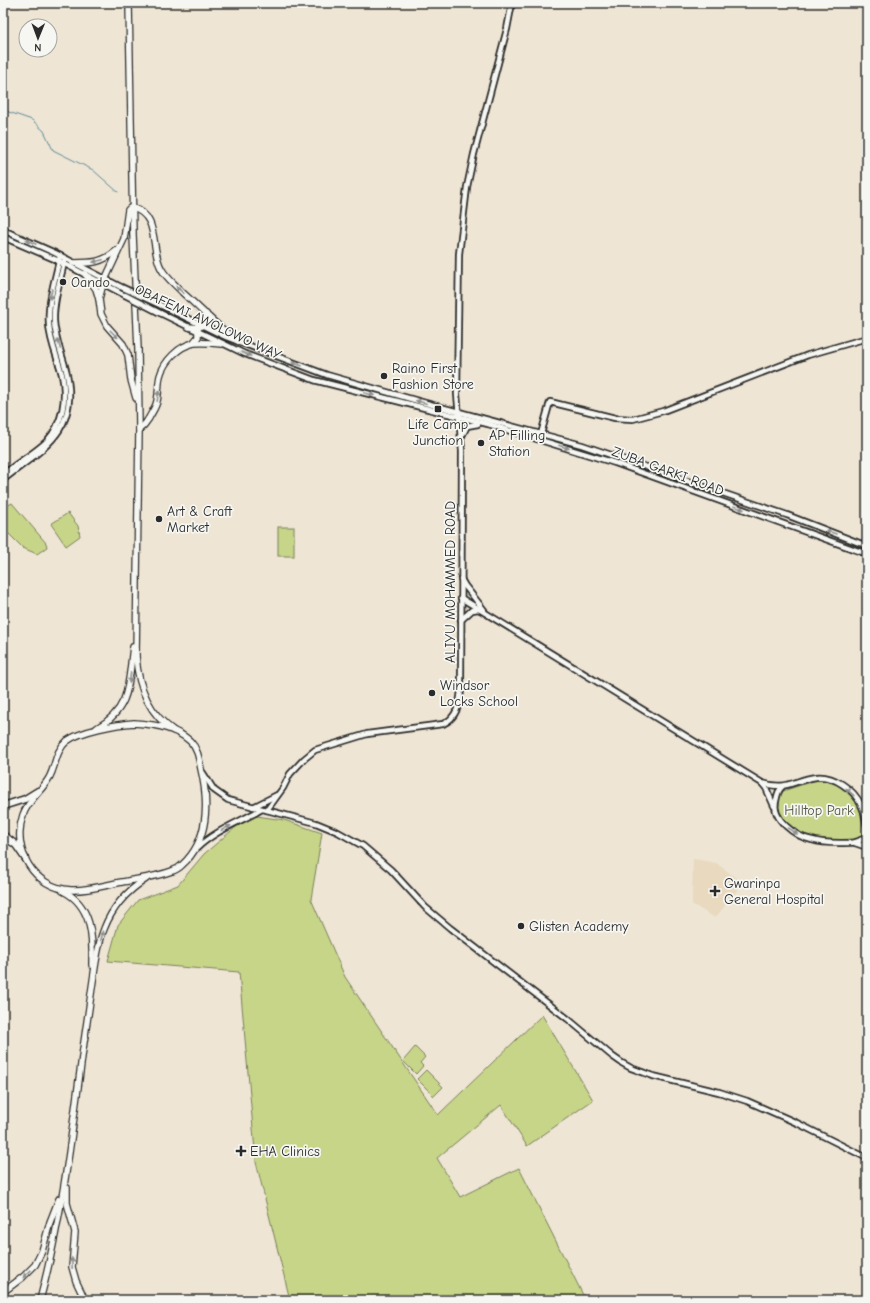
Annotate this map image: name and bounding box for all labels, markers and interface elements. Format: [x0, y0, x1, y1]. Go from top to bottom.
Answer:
north arrow [18, 18, 58, 58]
text: N [34, 41, 42, 54]
one-way arrow [25, 239, 37, 245]
one-way arrow [92, 258, 104, 264]
place label: Oando [71, 274, 110, 291]
marker: Oando [58, 277, 68, 287]
street label: OBAFEMI AWOLOWO WAY [132, 281, 285, 364]
one-way arrow [175, 285, 185, 294]
one-way arrow [48, 288, 54, 300]
one-way arrow [109, 329, 119, 339]
one-way arrow [55, 338, 61, 350]
one-way arrow [240, 351, 251, 357]
place label: Raino First Fashion Store [392, 360, 474, 393]
one-way arrow [290, 361, 302, 367]
marker: Raino First Fashion Store [379, 371, 389, 381]
one-way arrow [155, 390, 161, 402]
one-way arrow [363, 391, 375, 397]
one-way arrow [415, 399, 427, 405]
marker: Life Camp Junction [433, 404, 443, 414]
place label: Life Camp Junction [408, 416, 468, 449]
place label: AP Filling Station [489, 427, 545, 460]
marker: AP Filling Station [476, 438, 486, 448]
street label: ZUBA GARKI ROAD [610, 443, 727, 499]
one-way arrow [558, 444, 570, 450]
street label: ALIYU MOHAMMED ROAD [442, 501, 459, 663]
place label: Art & Craft Market [167, 503, 233, 536]
one-way arrow [734, 505, 746, 511]
marker: Art & Craft Market [154, 514, 164, 524]
one-way arrow [824, 528, 836, 534]
one-way arrow [127, 672, 133, 684]
place label: Windsor Locks School [440, 677, 518, 710]
marker: Windsor Locks School [427, 688, 437, 698]
one-way arrow [845, 787, 855, 796]
park label: Hilltop Park [784, 802, 854, 819]
one-way arrow [220, 825, 231, 831]
one-way arrow [788, 827, 799, 835]
place label: Gwarinpa General Hospital [724, 875, 824, 908]
marker: Gwarinpa General Hospital [709, 885, 721, 897]
place label: Glisten Academy [529, 918, 629, 935]
marker: Glisten Academy [516, 921, 526, 931]
one-way arrow [99, 930, 105, 942]
place label: EHA Clinics [250, 1143, 320, 1160]
marker: EHA Clinics [235, 1145, 247, 1157]
one-way arrow [69, 1257, 76, 1269]
one-way arrow [22, 1269, 32, 1278]

